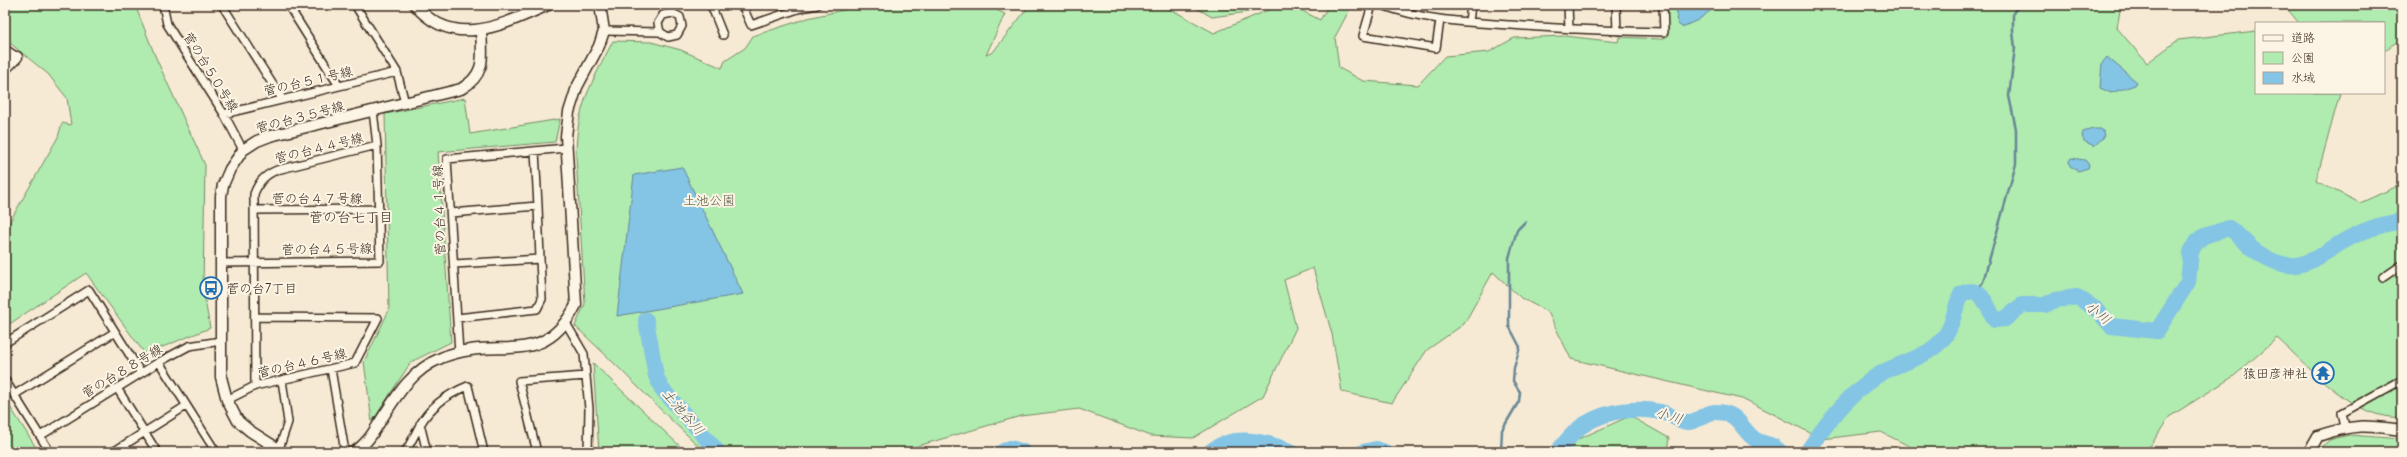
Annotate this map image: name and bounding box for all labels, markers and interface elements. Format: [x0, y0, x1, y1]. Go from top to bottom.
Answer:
legend [2255, 22, 2385, 94]
street label: 菅の台５０号線 [181, 29, 242, 115]
text: 道路 [2291, 31, 2315, 45]
text: 公園 [2291, 51, 2315, 65]
street label: 菅の台５１号線 [262, 63, 355, 99]
text: 水域 [2291, 71, 2315, 85]
street label: 菅の台３５号線 [254, 98, 347, 136]
street label: 菅の台４４号線 [273, 129, 366, 166]
street label: 菅の台４１号線 [430, 163, 448, 256]
street label: 菅の台４７号線 [271, 191, 363, 206]
park label: 土池公園 [683, 193, 735, 208]
district label: 菅の台七丁目 [309, 209, 393, 226]
street label: 菅の台４５号線 [281, 241, 374, 257]
bus stop icon: 菅の台7丁目 [198, 275, 224, 301]
place label: 菅の台7丁目 [226, 281, 297, 296]
water label: 小川 [2082, 298, 2114, 328]
street label: 菅の台８８号線 [79, 341, 166, 401]
street label: 菅の台４６号線 [256, 345, 349, 381]
temple icon: 猿田彦神社 [2310, 360, 2336, 386]
place label: 猿田彦神社 [2243, 366, 2308, 381]
water label: 土池谷川 [658, 385, 708, 439]
water label: 小川 [1653, 404, 1685, 428]

